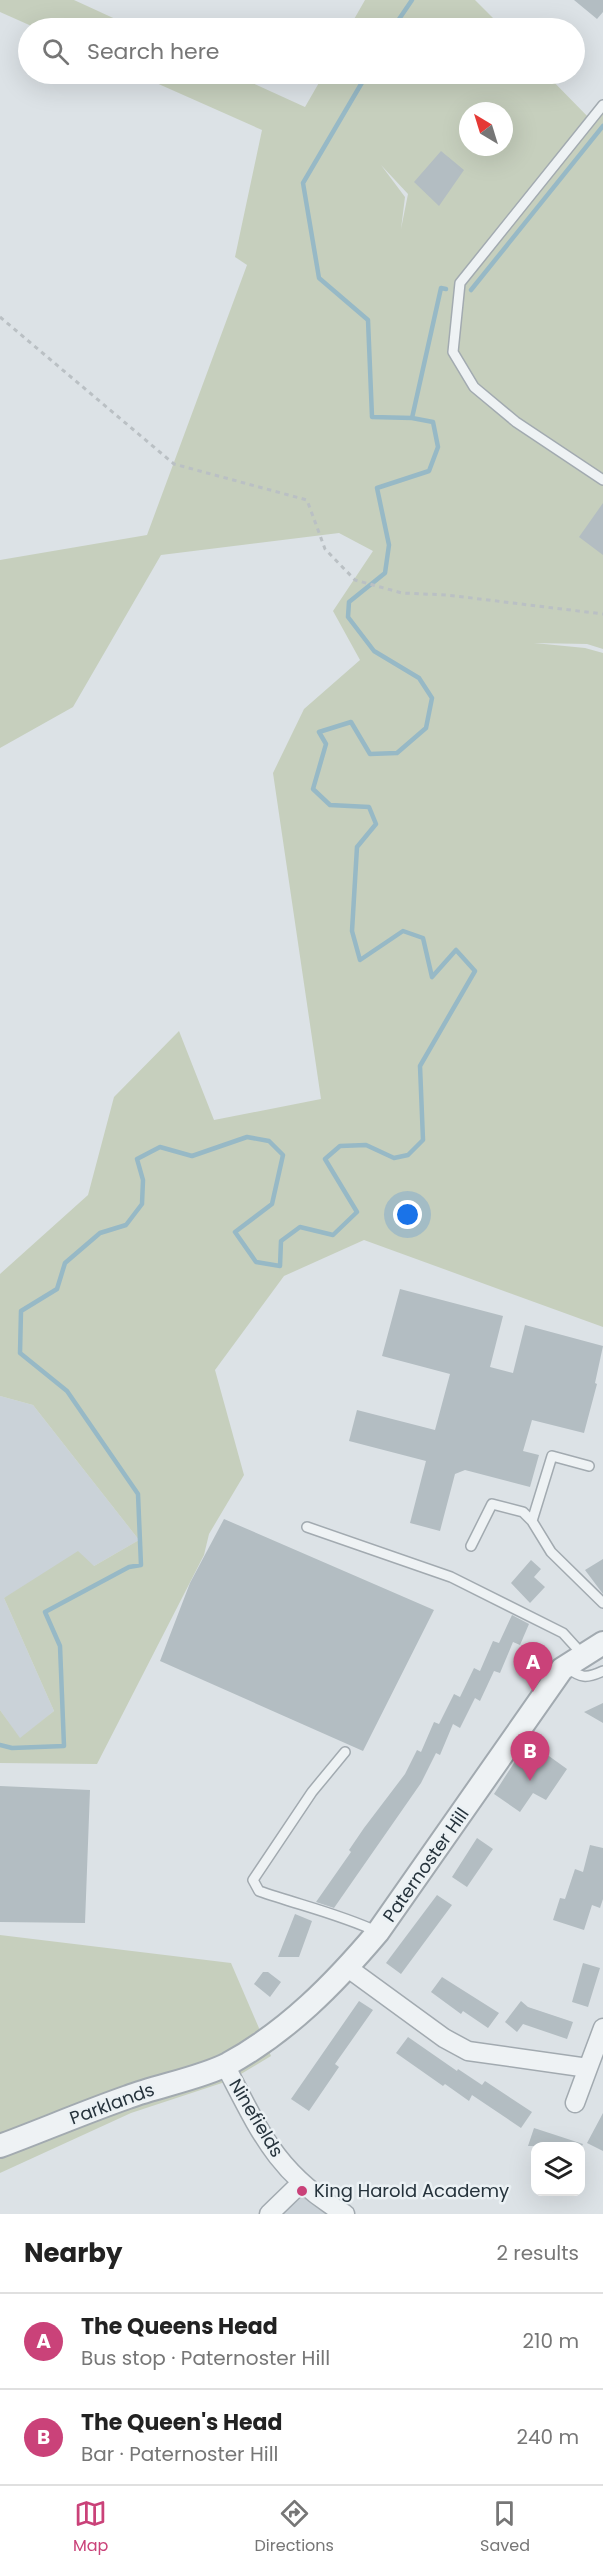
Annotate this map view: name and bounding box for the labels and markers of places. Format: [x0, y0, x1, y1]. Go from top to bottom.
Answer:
pin: A [514, 1642, 552, 1692]
pin: B [510, 1732, 550, 1781]
place label: King Harold Academy [314, 2178, 509, 2203]
marker: King Harold Academy [295, 2184, 309, 2198]

